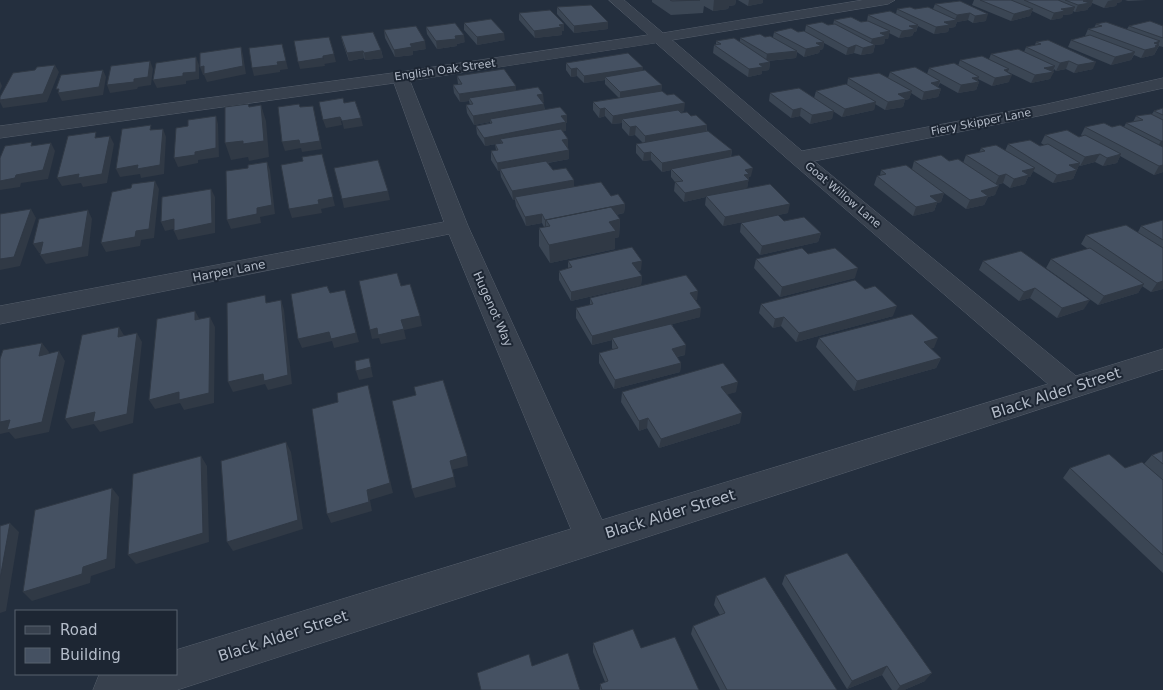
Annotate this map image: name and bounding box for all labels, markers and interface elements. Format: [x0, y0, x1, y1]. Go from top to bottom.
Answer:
street label: English Oak Street [394, 56, 497, 84]
street label: Fiery Skipper Lane [930, 106, 1032, 138]
street label: Goat Willow Lane [802, 159, 884, 231]
street label: Harper Lane [191, 257, 267, 285]
street label: Hugenot Way [470, 269, 516, 349]
street label: Black Alder Street [989, 364, 1123, 422]
street label: Black Alder Street [603, 486, 737, 542]
street label: Black Alder Street [216, 607, 350, 665]
legend [15, 610, 178, 675]
text: Road [60, 621, 98, 639]
text: Building [60, 646, 121, 664]

